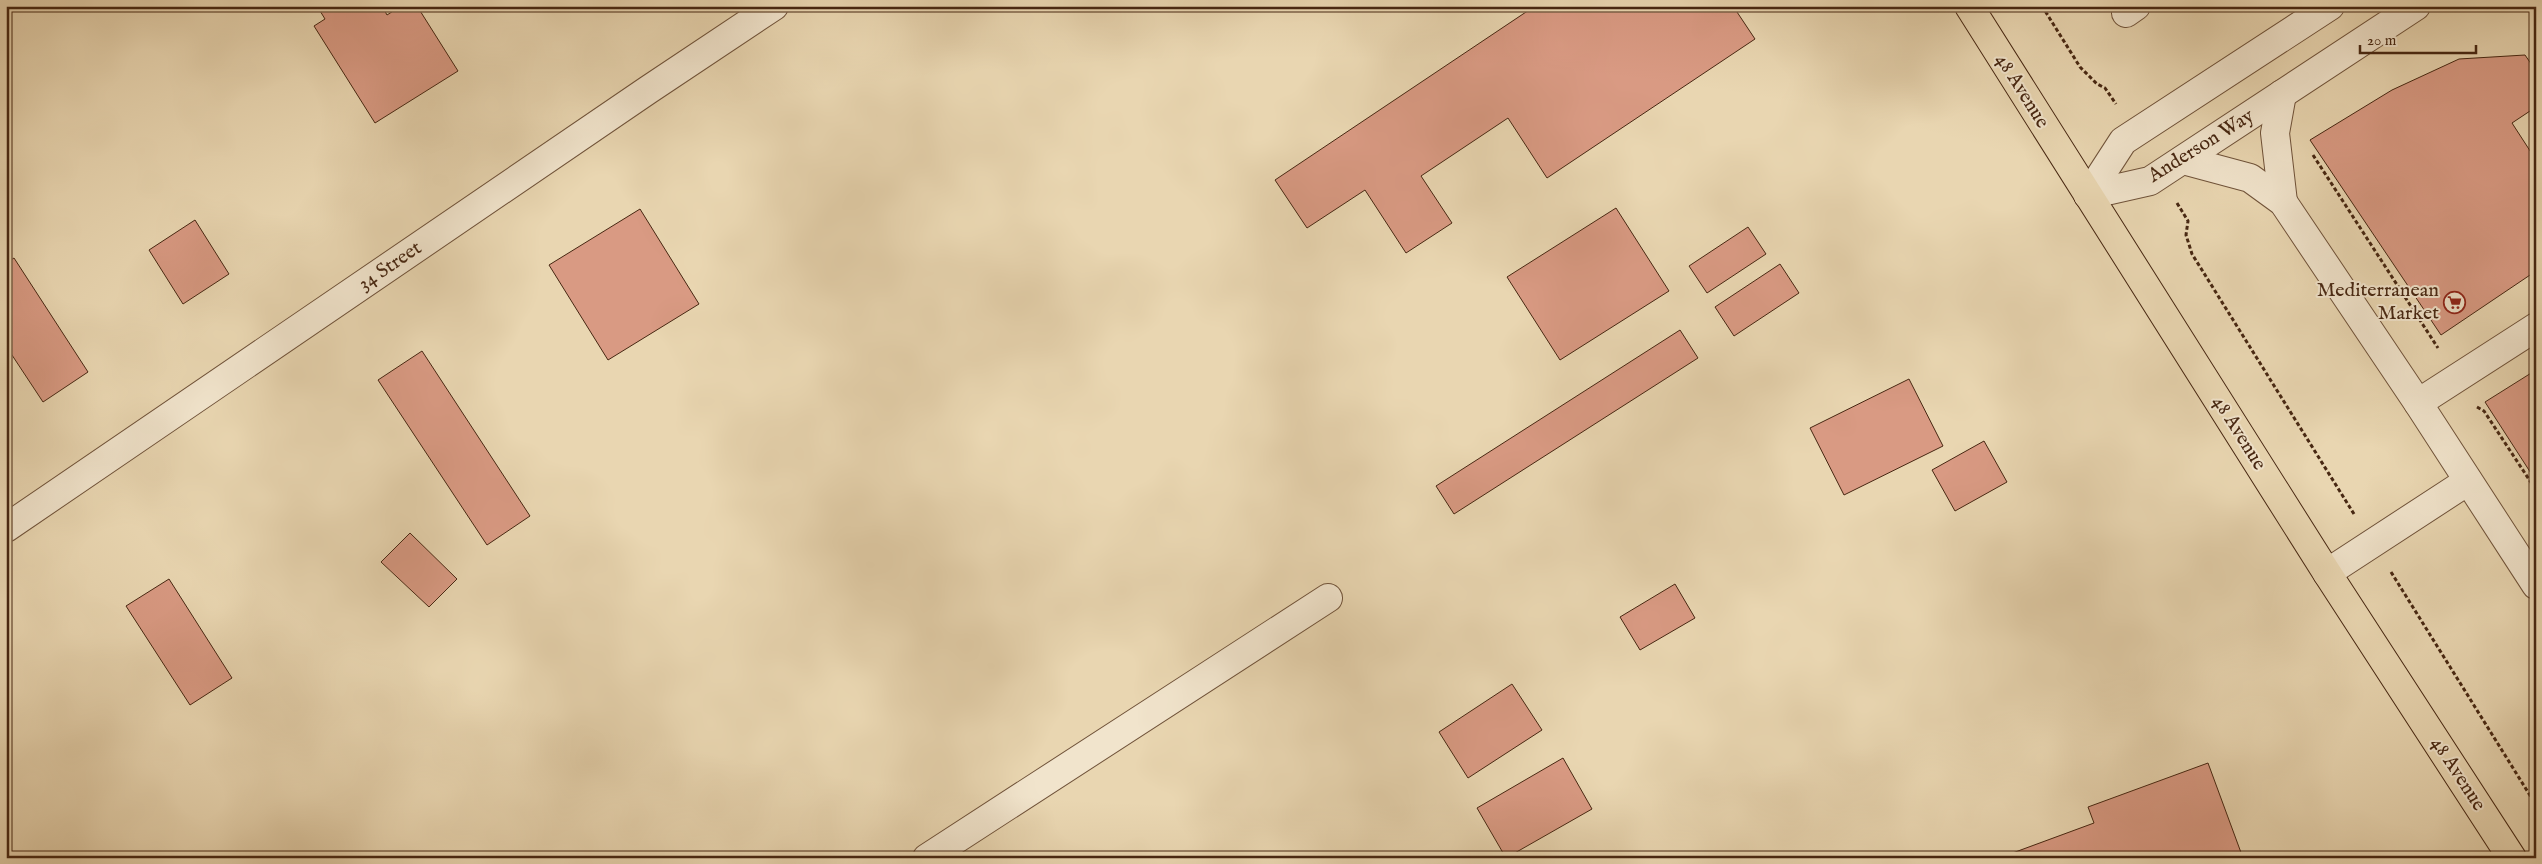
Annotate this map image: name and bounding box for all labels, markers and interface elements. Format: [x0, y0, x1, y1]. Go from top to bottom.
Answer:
scale bar [2360, 22, 2476, 54]
text: 20 m [2367, 31, 2397, 50]
street label: 48 Avenue [1989, 49, 2055, 133]
street label: Anderson Way [2143, 103, 2259, 189]
street label: 34 Street [353, 236, 427, 296]
place label: Mediterranean Market [2317, 278, 2439, 326]
supermarket icon: Mediterranean Market [2443, 290, 2467, 314]
street label: 48 Avenue [2206, 391, 2272, 475]
street label: 48 Avenue [2425, 732, 2491, 816]

